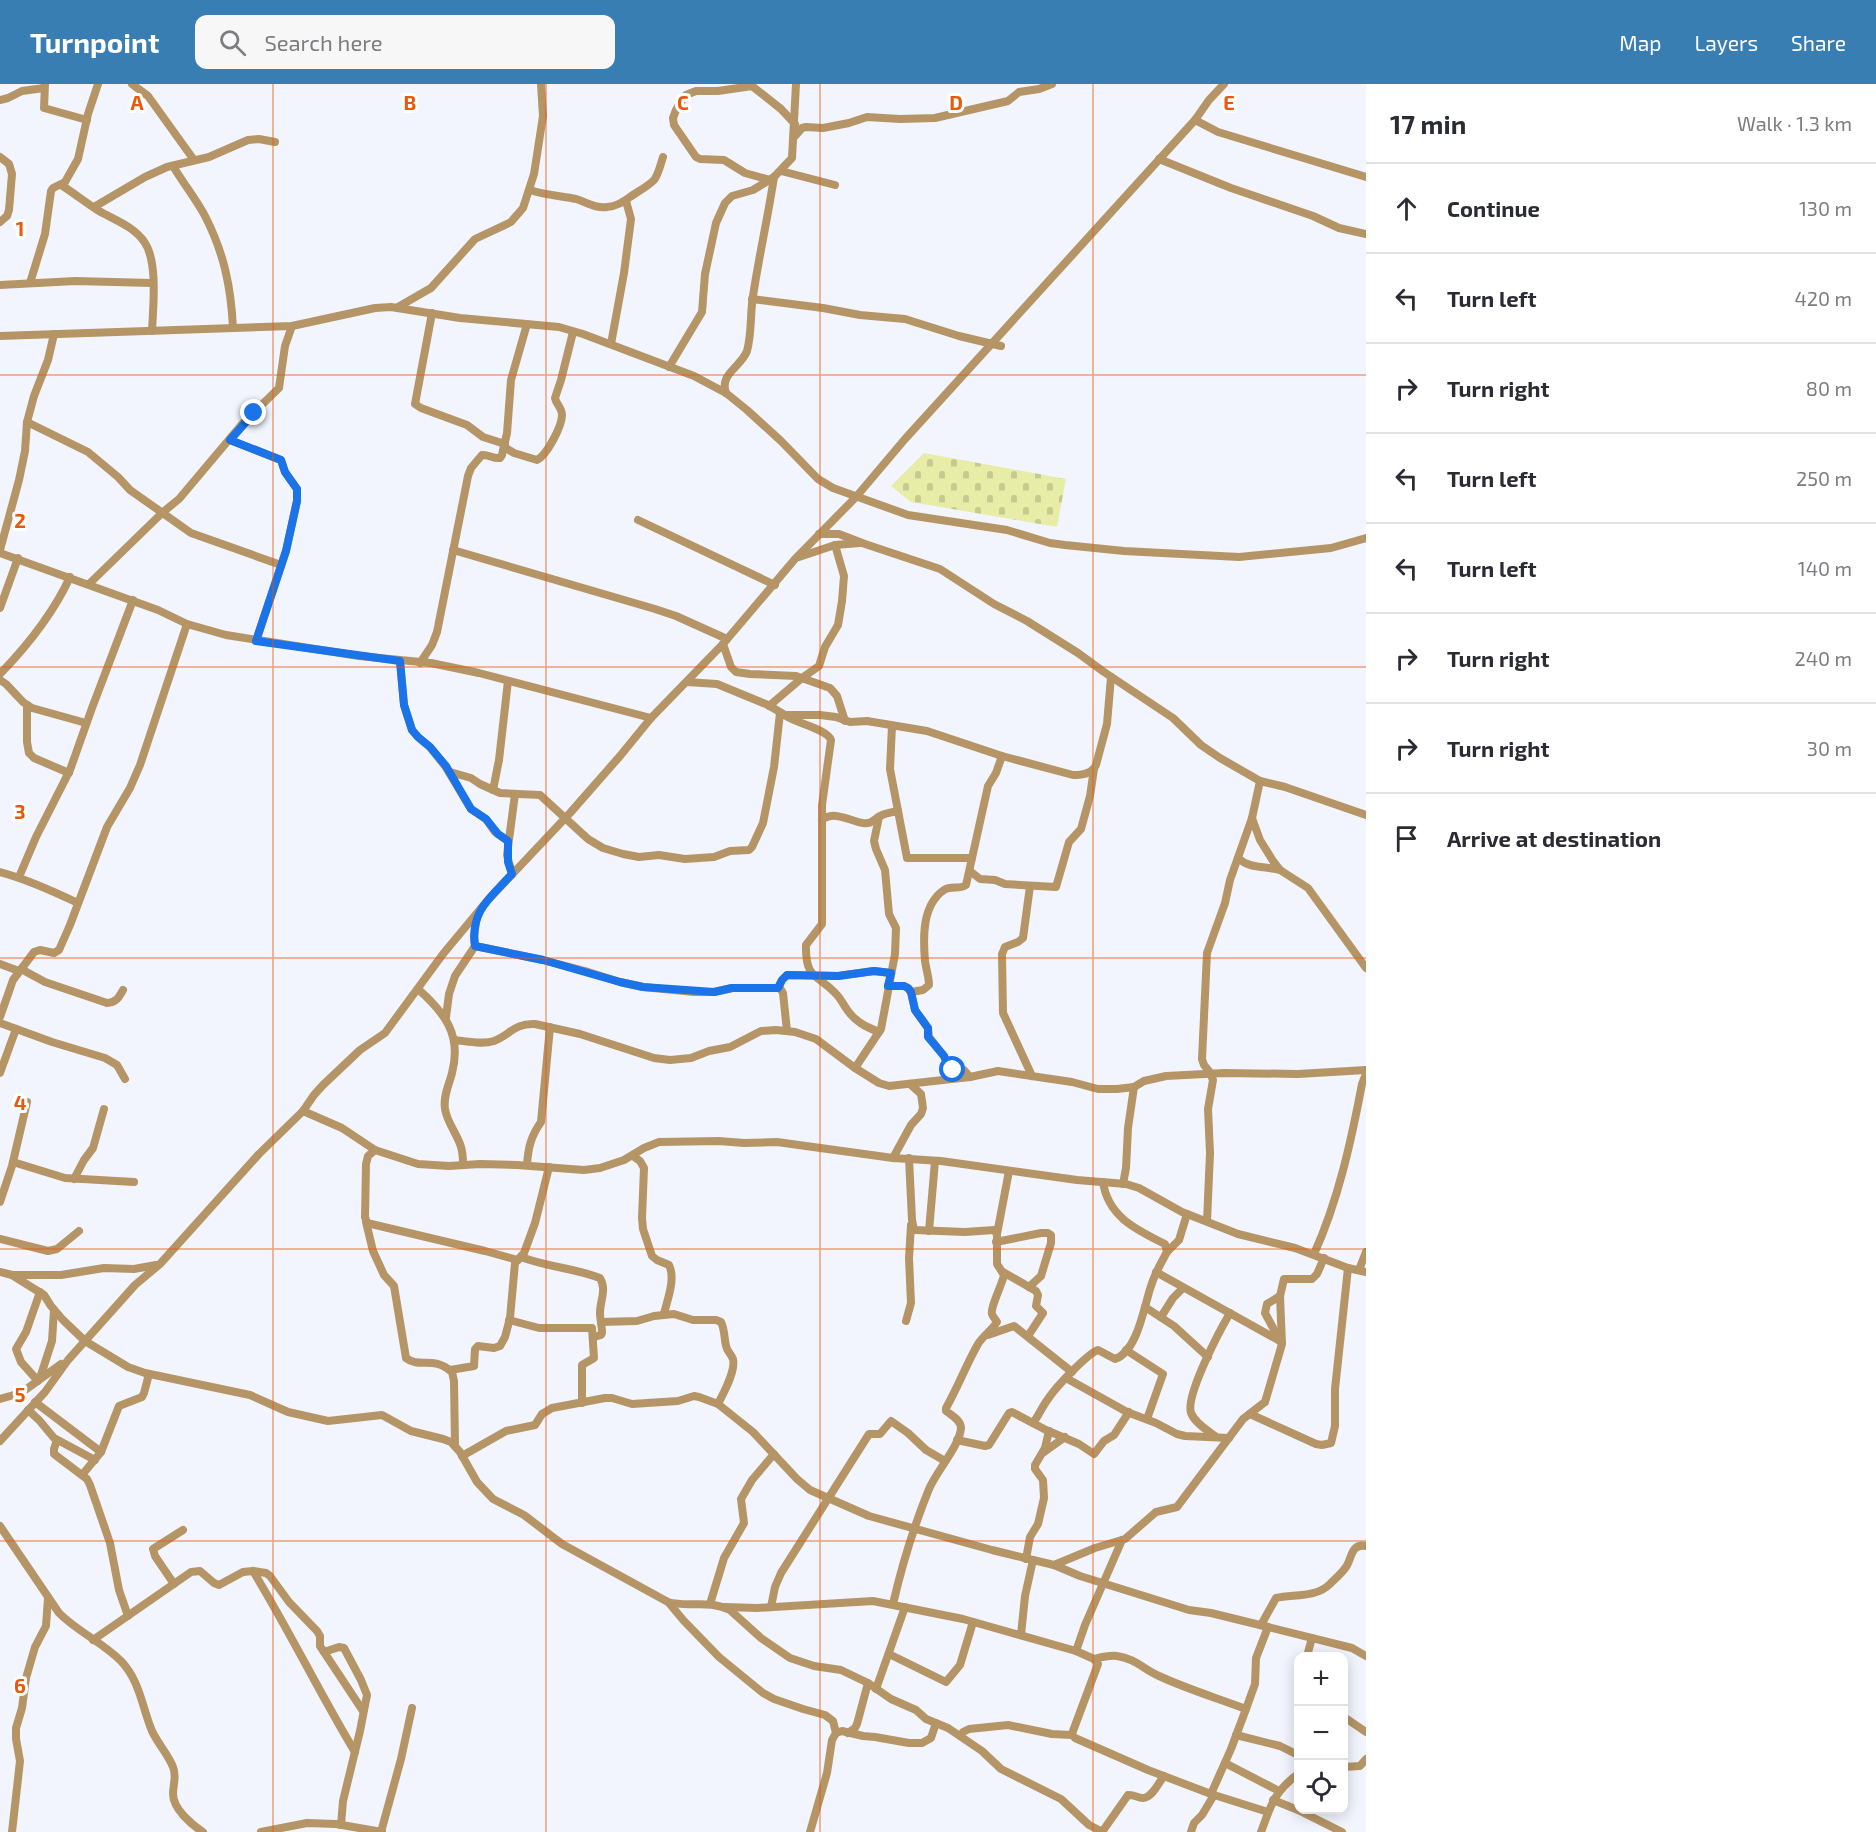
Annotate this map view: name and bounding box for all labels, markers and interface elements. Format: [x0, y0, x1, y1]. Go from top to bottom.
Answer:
search box [195, 15, 615, 69]
text: Turnpoint [30, 25, 159, 59]
icon: search [216, 26, 249, 59]
text: Search here [264, 29, 383, 55]
text: Map [1619, 30, 1661, 55]
text: Layers [1694, 30, 1758, 55]
text: Share [1791, 30, 1846, 55]
text: A [130, 90, 144, 114]
text: B [404, 90, 416, 114]
text: C [677, 90, 689, 114]
text: D [949, 90, 963, 114]
text: E [1223, 90, 1235, 114]
text: 17 min [1390, 108, 1466, 139]
text: Walk · 1.3 km [1737, 111, 1852, 135]
icon: ahead [1390, 192, 1423, 225]
text: Continue [1447, 195, 1540, 221]
text: 130 m [1799, 196, 1852, 220]
text: 1 [16, 216, 24, 240]
icon: left [1390, 282, 1423, 315]
text: Turn left [1447, 285, 1536, 311]
text: 420 m [1794, 286, 1852, 310]
icon: right [1390, 372, 1423, 405]
text: Turn right [1447, 375, 1549, 401]
text: 80 m [1806, 376, 1852, 400]
route end [240, 399, 266, 425]
icon: left [1390, 462, 1423, 495]
text: Turn left [1447, 465, 1536, 491]
text: 250 m [1796, 466, 1852, 490]
text: 2 [14, 508, 26, 532]
icon: left [1390, 552, 1423, 585]
text: Turn left [1447, 555, 1536, 581]
text: 140 m [1798, 556, 1852, 580]
icon: right [1390, 642, 1423, 675]
text: Turn right [1447, 645, 1549, 671]
text: 240 m [1794, 646, 1852, 670]
icon: right [1390, 732, 1423, 765]
text: Turn right [1447, 735, 1549, 761]
text: 30 m [1807, 736, 1852, 760]
text: 3 [14, 799, 26, 823]
icon: arrive [1390, 822, 1423, 855]
text: Arrive at destination [1447, 825, 1661, 851]
route start [939, 1056, 965, 1082]
text: 4 [14, 1090, 27, 1114]
text: 5 [14, 1382, 26, 1406]
map controls [1294, 1652, 1348, 1814]
button: + [1294, 1652, 1348, 1706]
text: 6 [14, 1673, 26, 1697]
button: − [1294, 1706, 1348, 1760]
button: locate [1294, 1760, 1348, 1814]

